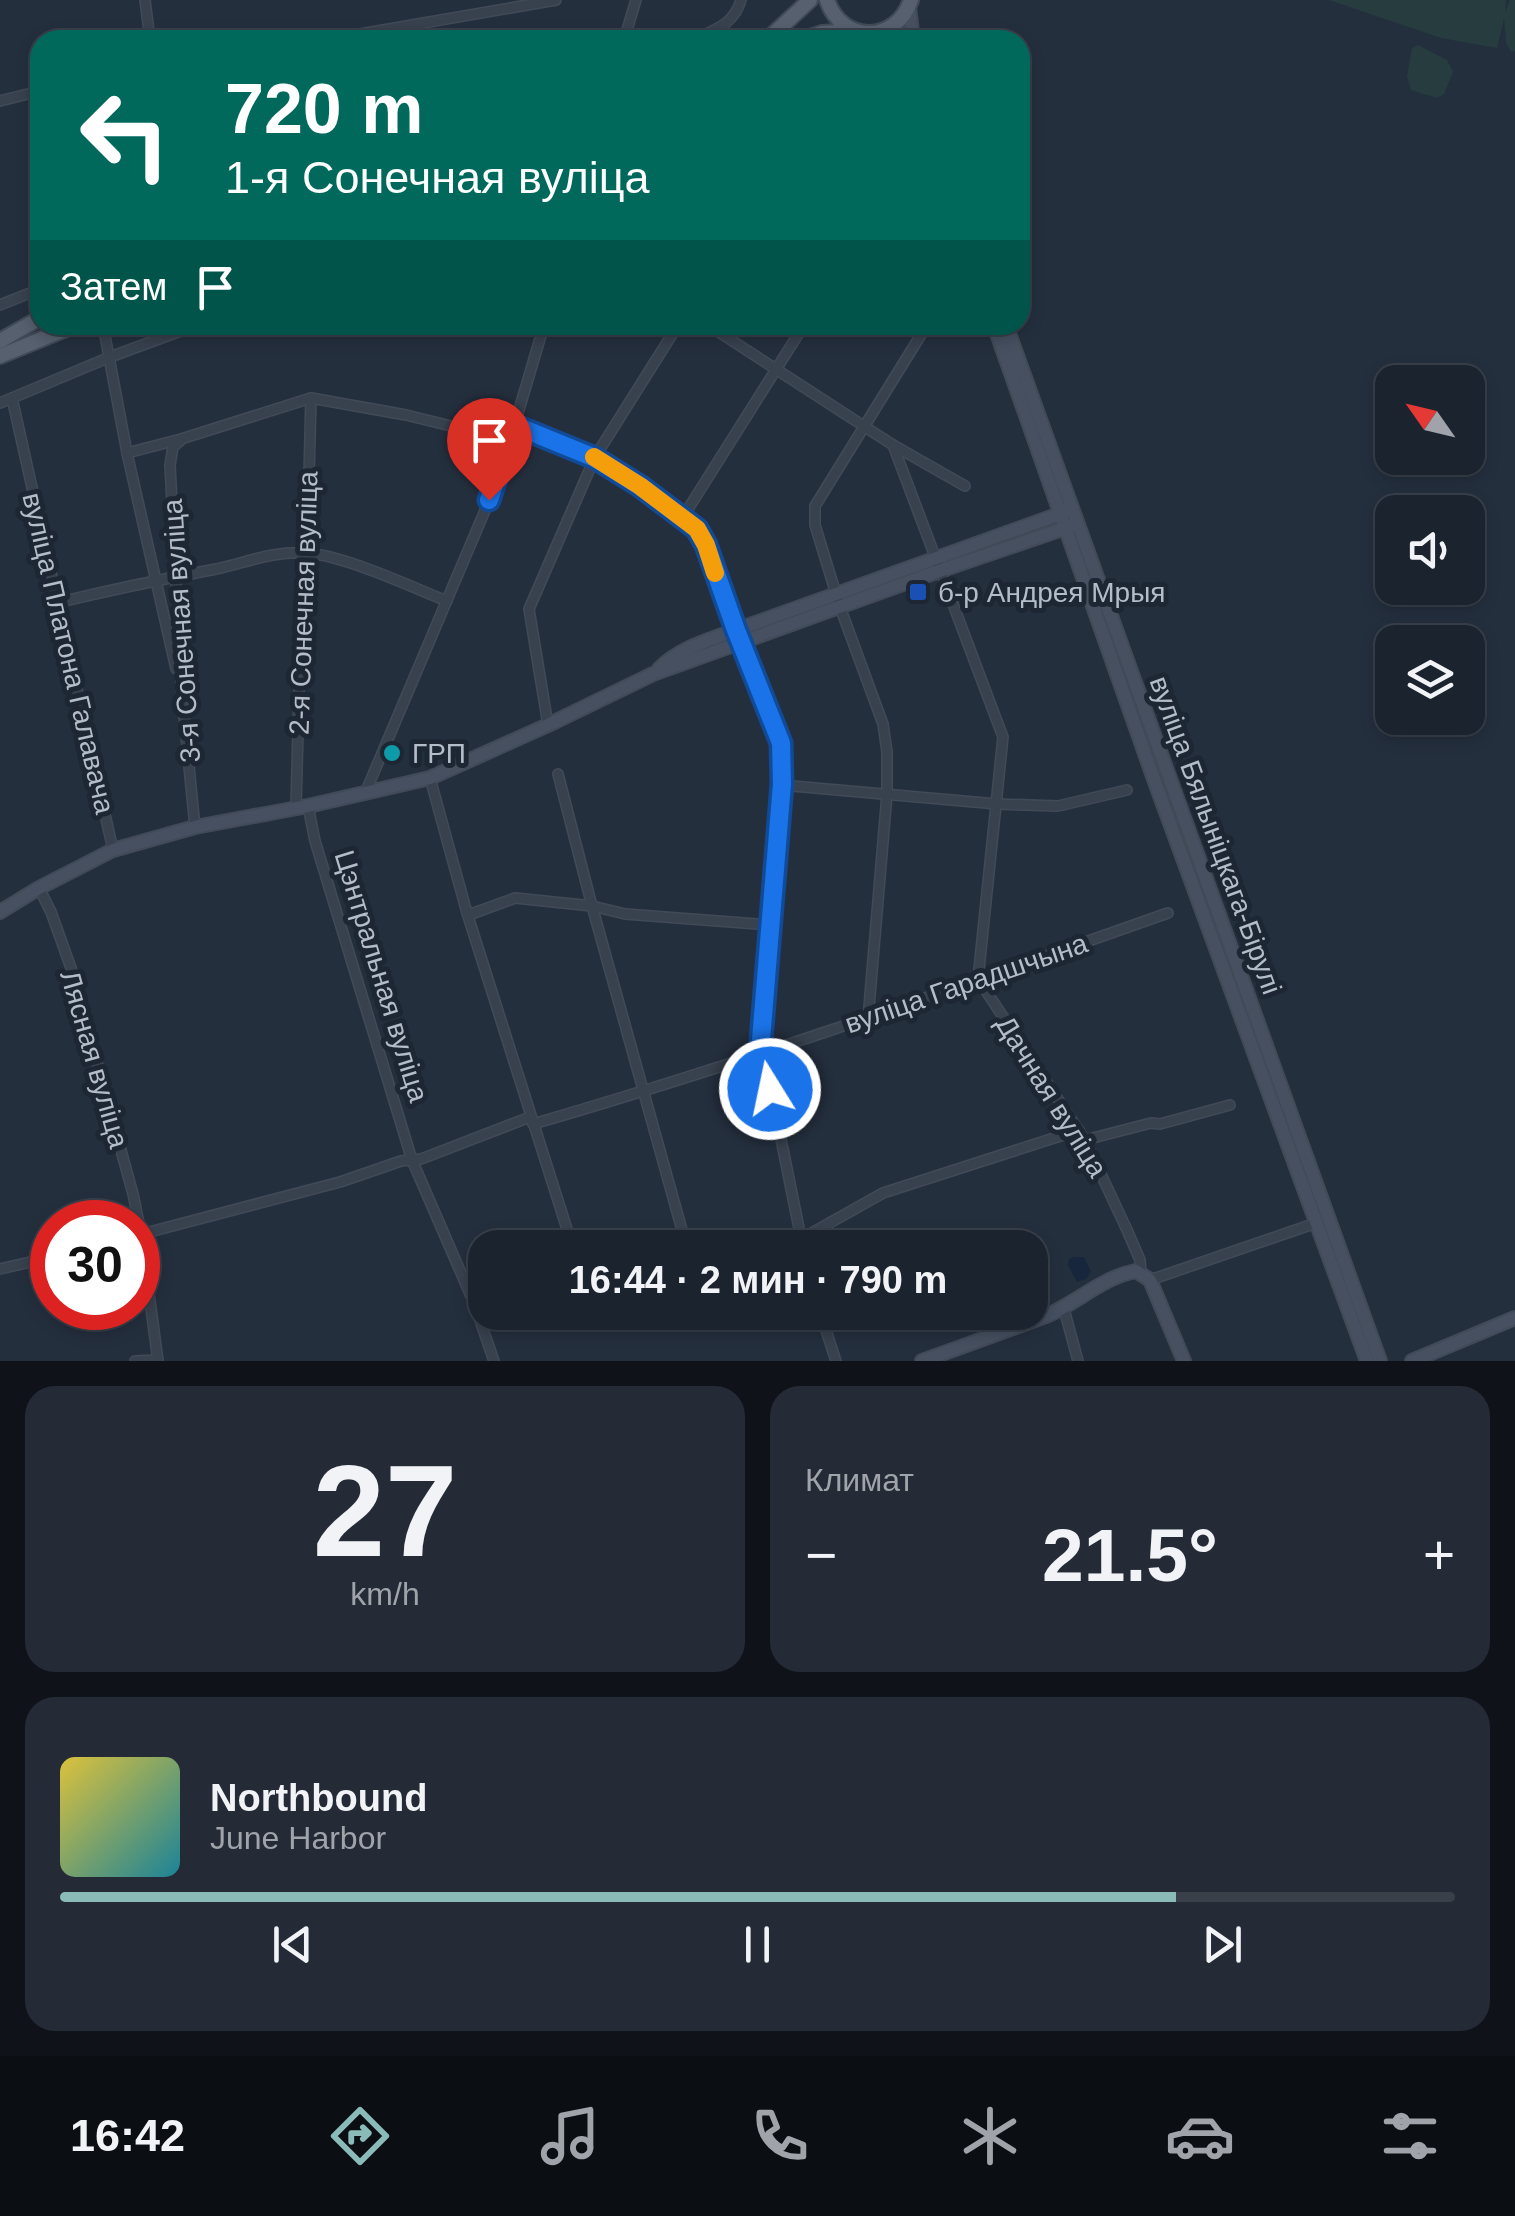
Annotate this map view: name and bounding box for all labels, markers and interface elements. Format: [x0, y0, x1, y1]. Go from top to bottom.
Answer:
icon: left [60, 70, 190, 200]
text: 720 m [225, 70, 423, 148]
text: 1-я Сонечная вуліца [225, 152, 649, 203]
icon: arrive [188, 260, 243, 315]
text: Затем [60, 266, 168, 308]
north arrow [1375, 365, 1485, 475]
map controls [1375, 365, 1485, 735]
pin [447, 398, 532, 501]
icon: arrive [462, 413, 517, 468]
street label: 2-я Сонечная вуліца [283, 470, 324, 736]
street label: вуліца Платона Галавача [16, 490, 121, 817]
button: sound [1375, 495, 1485, 605]
street label: 3-я Сонечная вуліца [157, 498, 206, 764]
place label: б-р Андрея Мрыя [938, 577, 1165, 608]
marker: б-р Андрея Мрыя [907, 581, 929, 603]
button: layers [1375, 625, 1485, 735]
street label: вуліца Бялыніцкага-Бірулі [1143, 672, 1288, 998]
place label: ГРП [412, 738, 466, 769]
marker: ГРП [381, 742, 403, 764]
street label: Цэнтральная вуліца [329, 847, 435, 1106]
street label: вуліца Гарадшчына [841, 927, 1092, 1040]
street label: Лясная вуліца [54, 967, 135, 1152]
street label: Дачная вуліца [990, 1010, 1114, 1183]
position arrow [718, 1037, 822, 1141]
speed limit sign: 30 [30, 1200, 160, 1330]
text: 16:44 · 2 мин · 790 m [569, 1259, 947, 1301]
text: 27 [313, 1438, 457, 1584]
text: Климат [805, 1462, 914, 1498]
text: 21.5° [1042, 1513, 1218, 1597]
text: − [805, 1524, 837, 1586]
text: + [1423, 1524, 1455, 1586]
text: km/h [350, 1576, 420, 1612]
text: Northbound [210, 1777, 427, 1819]
text: June Harbor [210, 1820, 386, 1856]
icon: previous [265, 1917, 320, 1972]
icon: pause [730, 1917, 785, 1972]
icon: next [1195, 1917, 1250, 1972]
icon: directions [325, 2101, 395, 2171]
icon: music [535, 2101, 605, 2171]
icon: phone [745, 2101, 815, 2171]
icon: climate [955, 2101, 1025, 2171]
icon: car [1165, 2101, 1235, 2171]
icon: filters [1375, 2101, 1445, 2171]
text: 16:42 [70, 2110, 185, 2161]

